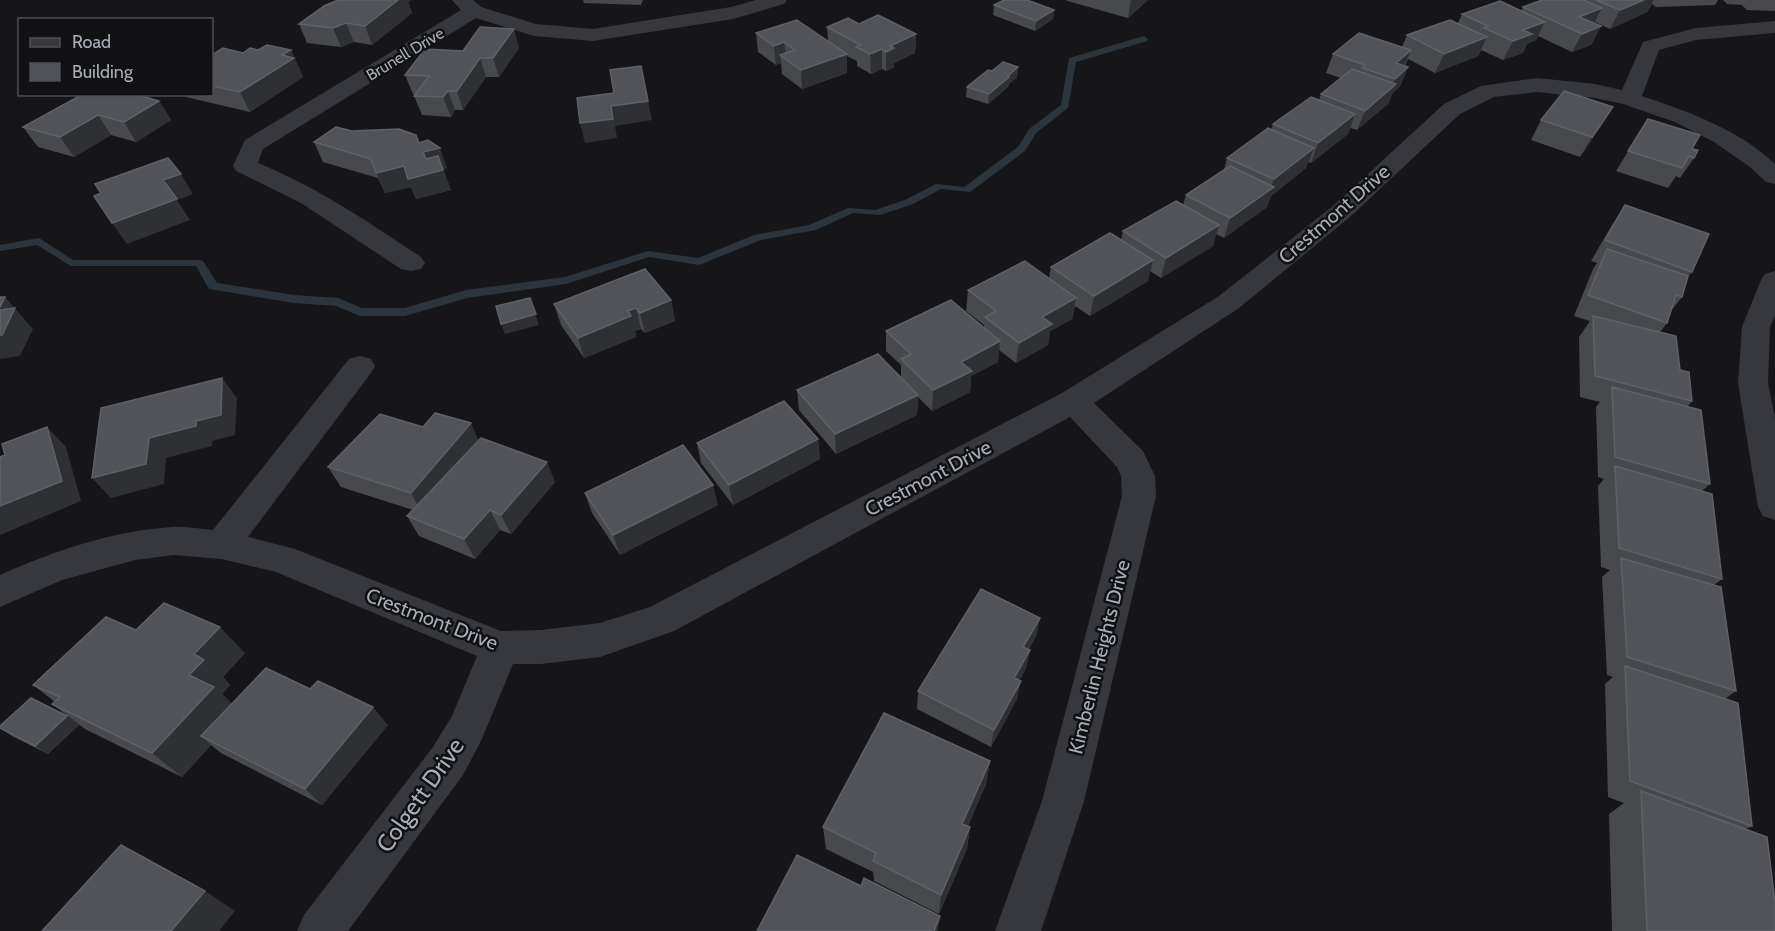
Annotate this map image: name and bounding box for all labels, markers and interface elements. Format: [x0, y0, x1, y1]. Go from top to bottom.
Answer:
legend [18, 18, 213, 96]
street label: Brunell Drive [363, 23, 447, 85]
text: Road [72, 31, 111, 53]
text: Building [72, 61, 134, 83]
street label: Crestmont Drive [1274, 159, 1394, 269]
street label: Crestmont Drive [861, 435, 995, 521]
street label: Kimberlin Heights Drive [1063, 557, 1135, 757]
street label: Crestmont Drive [363, 583, 501, 655]
street label: Colgett Drive [370, 732, 470, 858]

